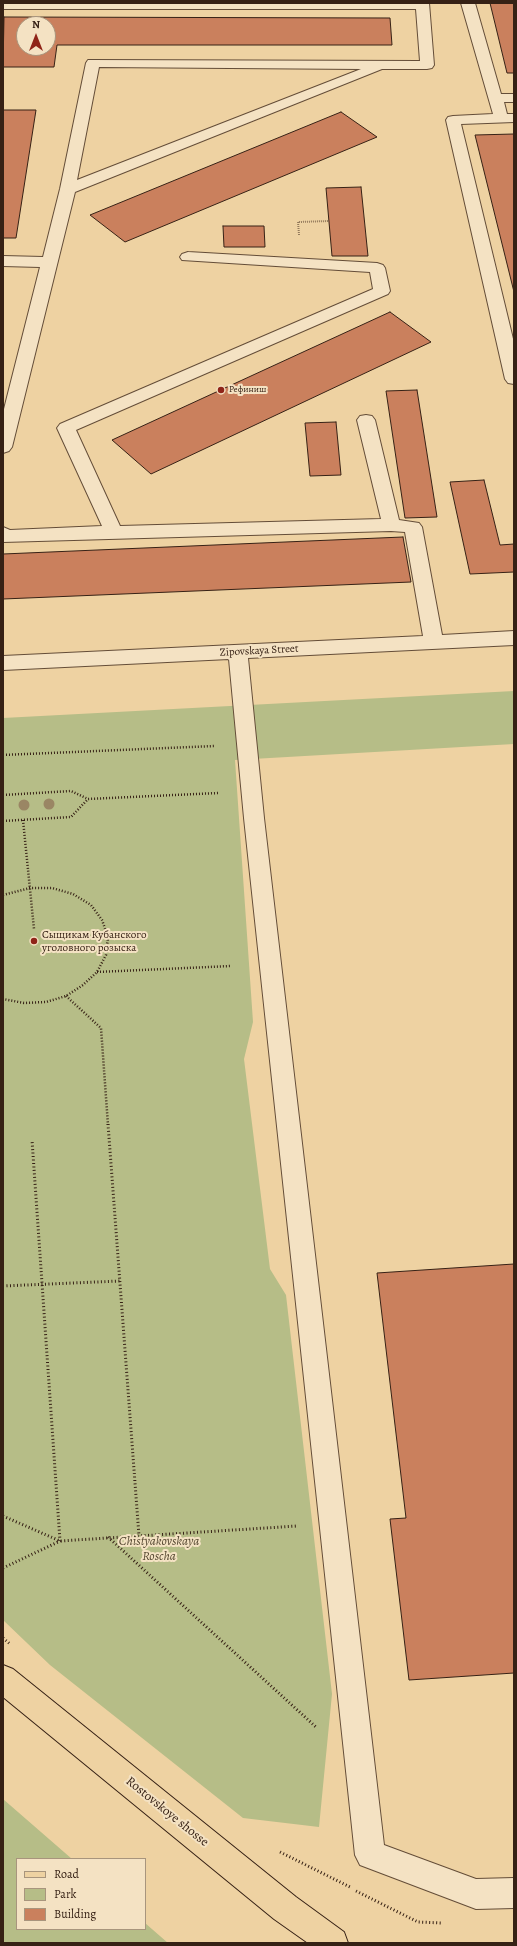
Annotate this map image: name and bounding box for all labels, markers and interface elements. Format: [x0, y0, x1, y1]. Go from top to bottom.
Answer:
north arrow [16, 16, 56, 56]
text: N [32, 17, 40, 32]
marker: Рефиниш [216, 385, 226, 395]
place label: Рефиниш [229, 385, 266, 395]
street label: Zipovskaya Street [219, 642, 299, 660]
place label: Сыщикам Кубанского уголовного розыска [42, 928, 146, 954]
marker: Сыщикам Кубанского уголовного розыска [29, 936, 39, 946]
park label: Chistyakovskaya Roscha [119, 1534, 199, 1565]
street label: Rostovskoye shosse [122, 1774, 212, 1850]
legend [16, 1858, 146, 1930]
text: Road [54, 1866, 79, 1882]
text: Park [54, 1886, 77, 1902]
text: Building [54, 1906, 96, 1922]

